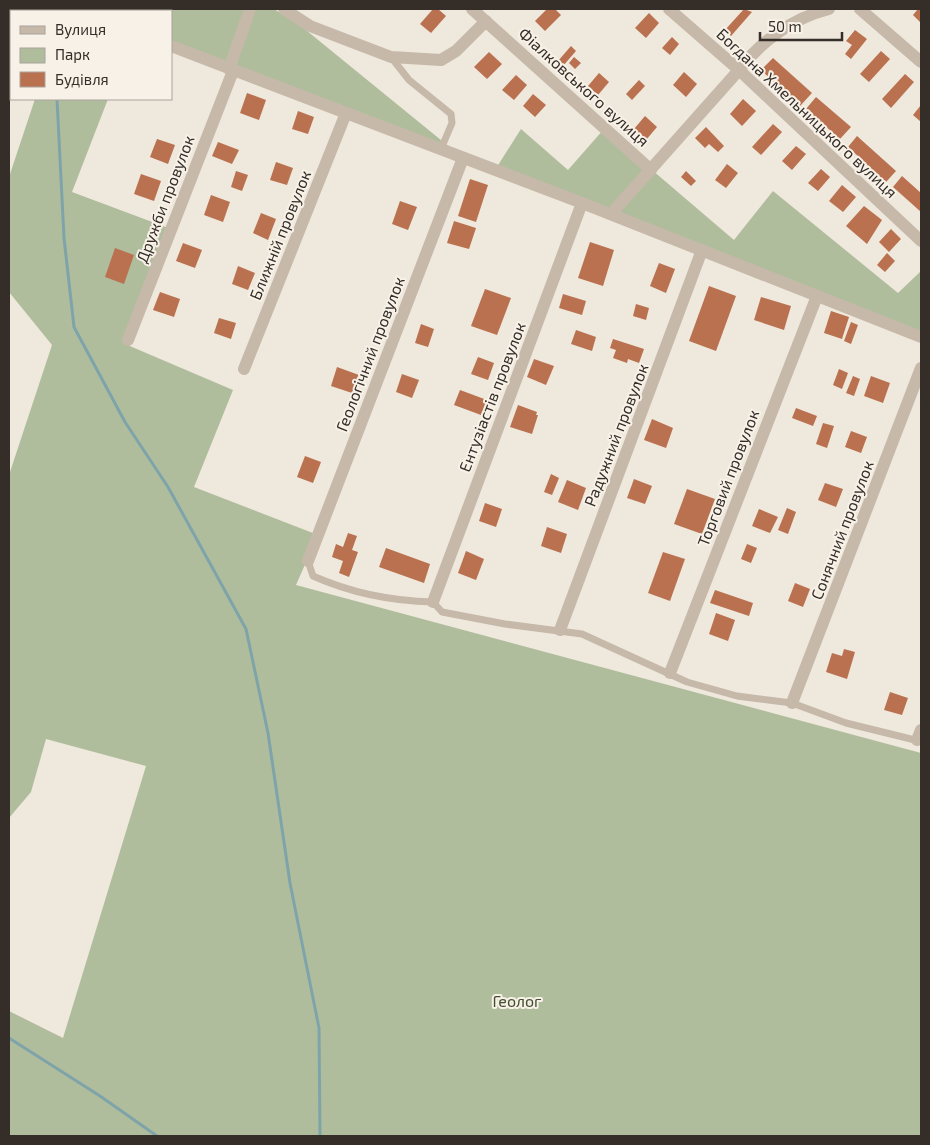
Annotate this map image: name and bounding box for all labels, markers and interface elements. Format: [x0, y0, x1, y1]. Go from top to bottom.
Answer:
legend [10, 10, 172, 100]
scale bar [760, 10, 842, 42]
text: 50 m [768, 17, 802, 35]
text: Вулиця [55, 20, 106, 39]
street label: Фіалковського вулиця [515, 23, 653, 151]
street label: Богдана Хмельницького вулиця [712, 24, 902, 202]
text: Парк [55, 45, 90, 63]
text: Будівля [55, 70, 109, 89]
street label: Дружби провулок [132, 132, 199, 265]
street label: Ближній провулок [245, 167, 315, 303]
street label: Геологічний провулок [331, 273, 409, 434]
street label: Ентузіастів провулок [454, 319, 530, 475]
street label: Радужний провулок [580, 360, 653, 509]
street label: Торговий провулок [693, 406, 763, 549]
street label: Сонячний провулок [806, 457, 878, 602]
park label: Геолог [493, 991, 542, 1010]

